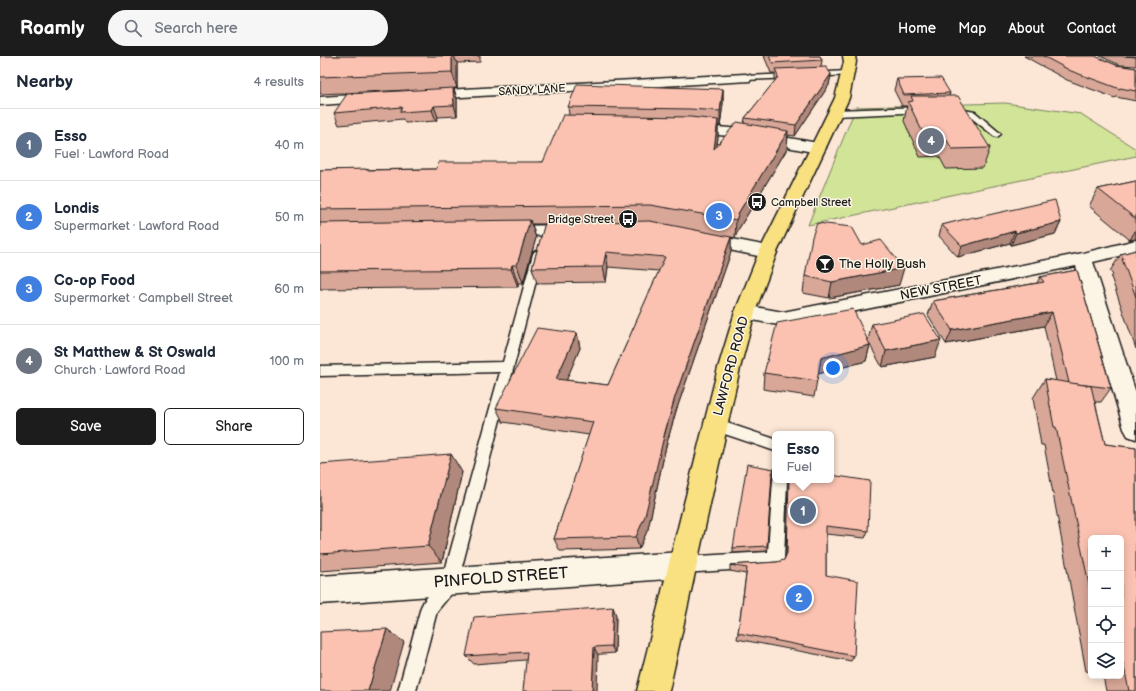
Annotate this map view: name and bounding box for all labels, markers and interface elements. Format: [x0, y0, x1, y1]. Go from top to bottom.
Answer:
search box [108, 10, 388, 46]
text: Roamly [20, 17, 84, 40]
icon: search [122, 17, 144, 39]
text: Search here [154, 19, 238, 38]
text: Home [898, 20, 936, 37]
text: Map [958, 20, 986, 37]
text: About [1008, 20, 1045, 37]
text: Contact [1067, 20, 1116, 37]
text: Nearby [16, 72, 73, 92]
text: 4 results [254, 74, 304, 90]
street label: SANDY LANE [498, 82, 566, 98]
pin: 4 [918, 126, 944, 156]
text: Esso [54, 127, 87, 146]
text: 1 [26, 137, 32, 153]
text: 40 m [274, 137, 304, 153]
text: Fuel · Lawford Road [54, 146, 169, 162]
bus stop icon: Campbell Street [746, 191, 768, 213]
place label: Campbell Street [771, 196, 852, 209]
text: Londis [54, 199, 99, 218]
pin: 3 [706, 201, 732, 231]
bus stop icon: Bridge Street [617, 208, 639, 230]
text: 2 [25, 209, 33, 225]
text: 50 m [275, 209, 304, 225]
place label: Bridge Street [548, 213, 615, 226]
text: Supermarket · Lawford Road [54, 218, 219, 234]
bar icon: The Holly Bush [814, 253, 836, 275]
place label: The Holly Bush [839, 256, 926, 272]
text: Co-op Food [54, 271, 135, 290]
street label: NEW STREET [899, 272, 983, 304]
text: 3 [25, 281, 33, 297]
text: 60 m [274, 281, 304, 297]
text: Supermarket · Campbell Street [54, 290, 233, 306]
street label: LAWFORD ROAD [710, 314, 752, 418]
text: St Matthew & St Oswald [54, 343, 216, 362]
text: 4 [25, 353, 33, 369]
text: 100 m [269, 353, 304, 369]
your location [823, 358, 843, 378]
text: Church · Lawford Road [54, 362, 186, 378]
button: Save [16, 408, 156, 445]
button: Share [164, 408, 304, 445]
popup [772, 431, 834, 483]
text: Esso [786, 440, 820, 459]
text: Fuel [786, 459, 812, 475]
pin: 1 [790, 496, 816, 526]
map controls [1088, 535, 1124, 679]
button: + [1088, 535, 1124, 571]
street label: PINFOLD STREET [433, 564, 569, 592]
button: − [1088, 571, 1124, 607]
pin: 2 [786, 583, 812, 613]
button: locate [1088, 607, 1124, 643]
button: layers [1088, 643, 1124, 679]

